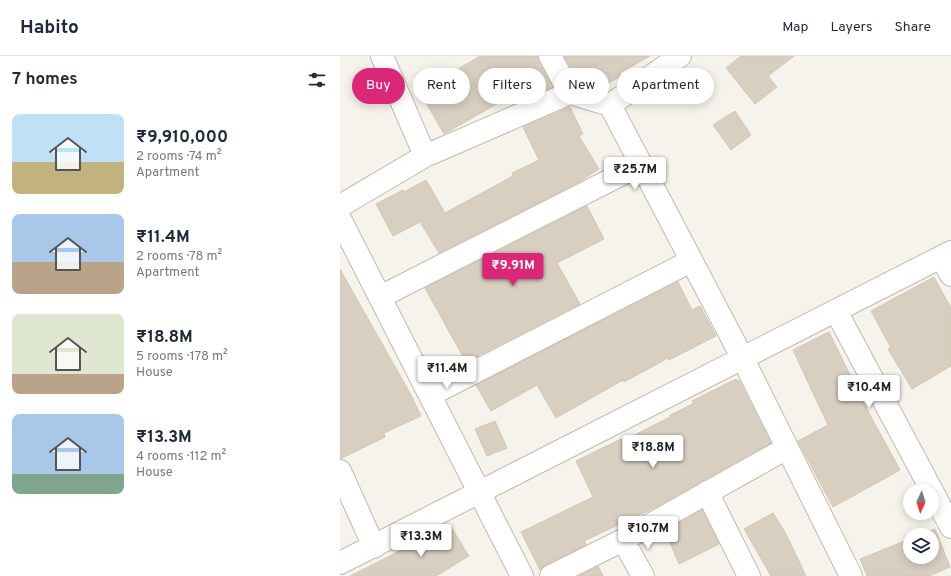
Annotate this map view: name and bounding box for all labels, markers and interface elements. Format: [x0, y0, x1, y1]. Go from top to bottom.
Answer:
text: Habito [20, 16, 79, 40]
text: Map [782, 19, 808, 36]
text: Layers [830, 19, 872, 36]
text: Share [894, 19, 931, 36]
chip: Buy [352, 68, 405, 104]
chip: Rent [413, 68, 470, 104]
chip: Filters [478, 68, 546, 104]
chip: New [554, 68, 609, 104]
chip: Apartment [617, 68, 714, 104]
text: 7 homes [12, 69, 78, 91]
icon: filters [306, 69, 328, 91]
text: ₹9,910,000 [136, 127, 228, 149]
icon: home [44, 130, 92, 178]
text: 2 rooms · 74 m² [136, 149, 221, 165]
pin: ₹25.7M [602, 157, 668, 191]
text: ₹25.7M [613, 162, 657, 178]
text: Apartment [136, 165, 199, 181]
text: ₹11.4M [136, 227, 190, 249]
icon: home [44, 230, 92, 278]
text: 2 rooms · 78 m² [136, 249, 222, 265]
pin: ₹9.91M [480, 253, 546, 287]
text: ₹9.91M [491, 258, 535, 274]
text: Apartment [136, 265, 199, 281]
text: ₹18.8M [136, 327, 193, 349]
icon: home [44, 330, 92, 378]
text: 5 rooms · 178 m² [136, 349, 228, 365]
pin: ₹11.4M [414, 356, 480, 390]
text: ₹11.4M [426, 361, 468, 377]
text: House [136, 365, 173, 381]
pin: ₹10.4M [836, 375, 902, 409]
text: ₹10.4M [847, 380, 891, 396]
text: ₹13.3M [136, 427, 192, 449]
icon: home [44, 430, 92, 478]
pin: ₹18.8M [620, 435, 686, 469]
text: ₹18.8M [631, 440, 675, 456]
text: 4 rooms · 112 m² [136, 449, 226, 465]
text: House [136, 465, 173, 481]
north arrow [903, 484, 939, 520]
map controls [903, 484, 939, 564]
pin: ₹10.7M [615, 516, 681, 550]
text: ₹10.7M [627, 521, 669, 537]
pin: ₹13.3M [388, 524, 454, 558]
button: layers [903, 528, 939, 564]
text: ₹13.3M [400, 529, 442, 545]

